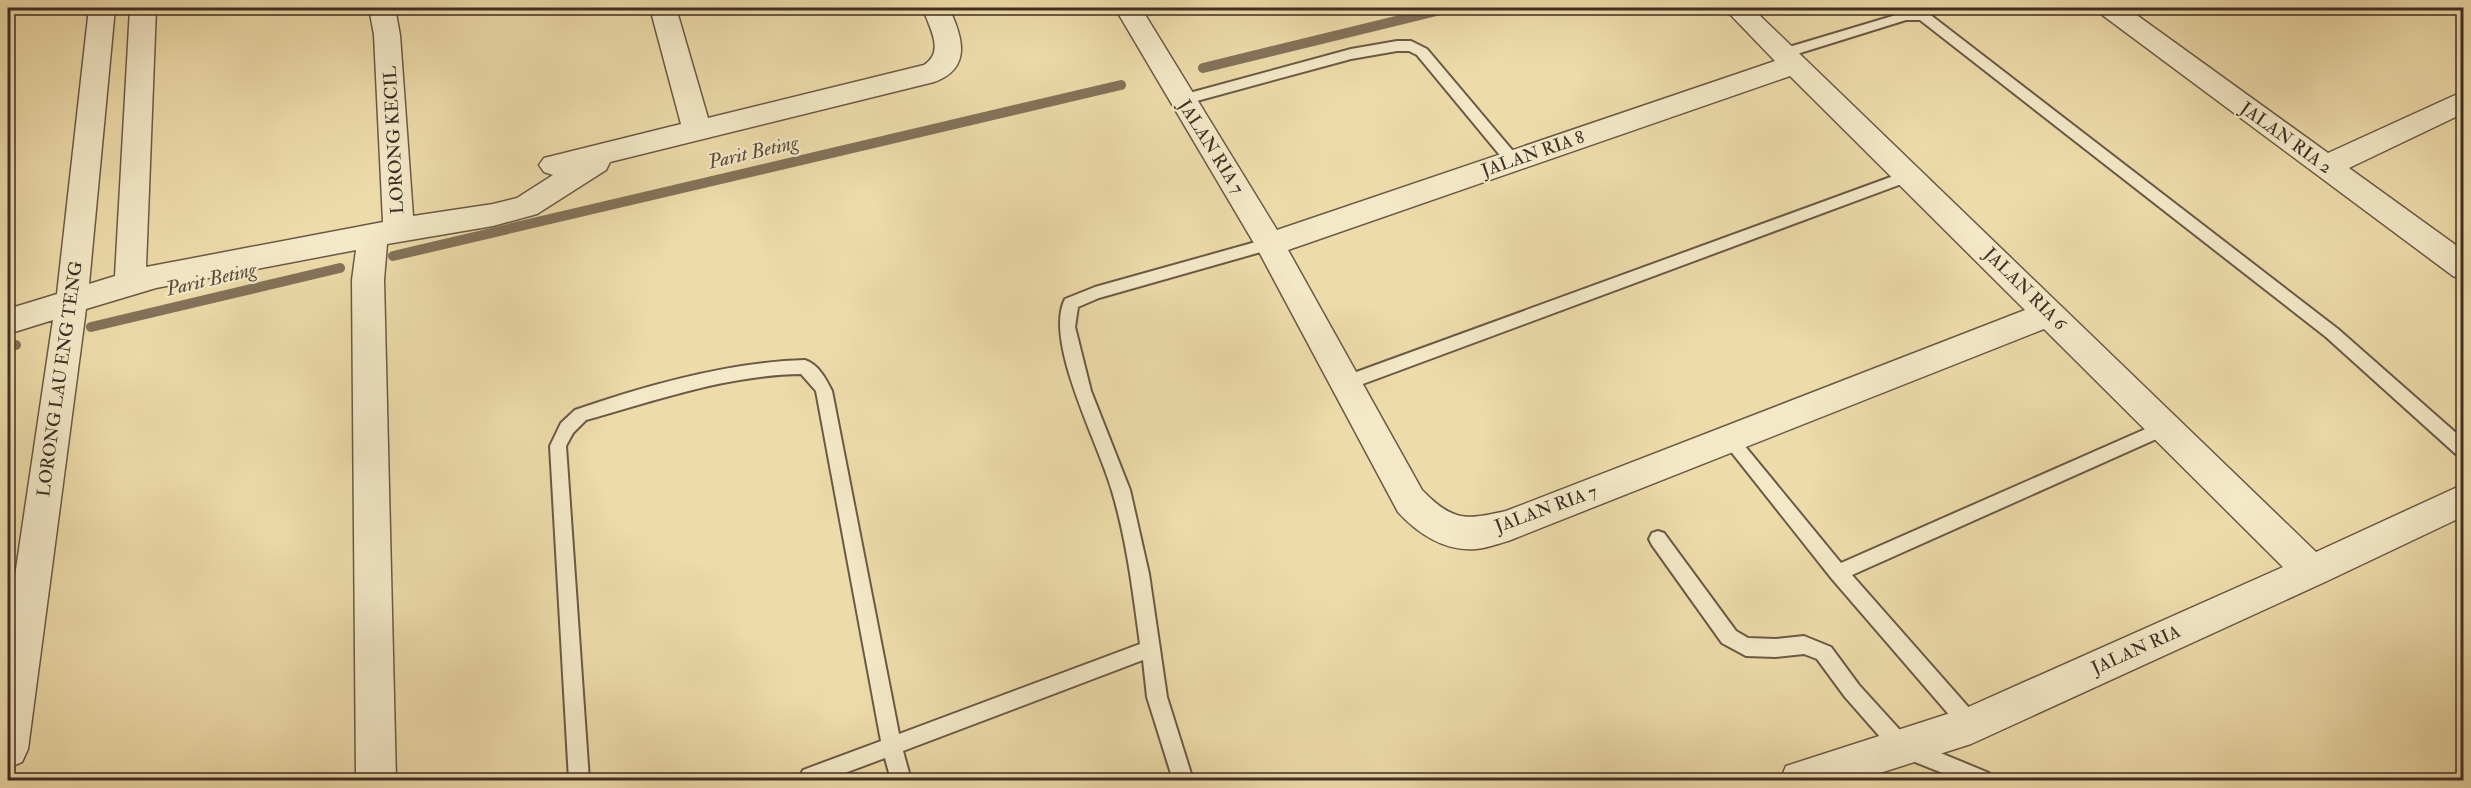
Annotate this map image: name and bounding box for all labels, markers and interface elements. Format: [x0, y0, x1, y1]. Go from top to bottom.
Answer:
street label: LORONG KECIL [379, 65, 409, 215]
street label: JALAN RIA 7 [1172, 95, 1249, 198]
street label: JALAN RIA 2 [2235, 96, 2336, 179]
street label: JALAN RIA 8 [1478, 126, 1587, 183]
water label: Parit Beting [704, 129, 802, 175]
street label: JALAN RIA 6 [1978, 242, 2072, 336]
water label: Parit Beting [162, 256, 260, 302]
street label: LORONG LAU ENG TENG [32, 260, 88, 498]
street label: JALAN RIA 7 [1491, 480, 1600, 538]
street label: JALAN RIA [2087, 620, 2185, 680]

